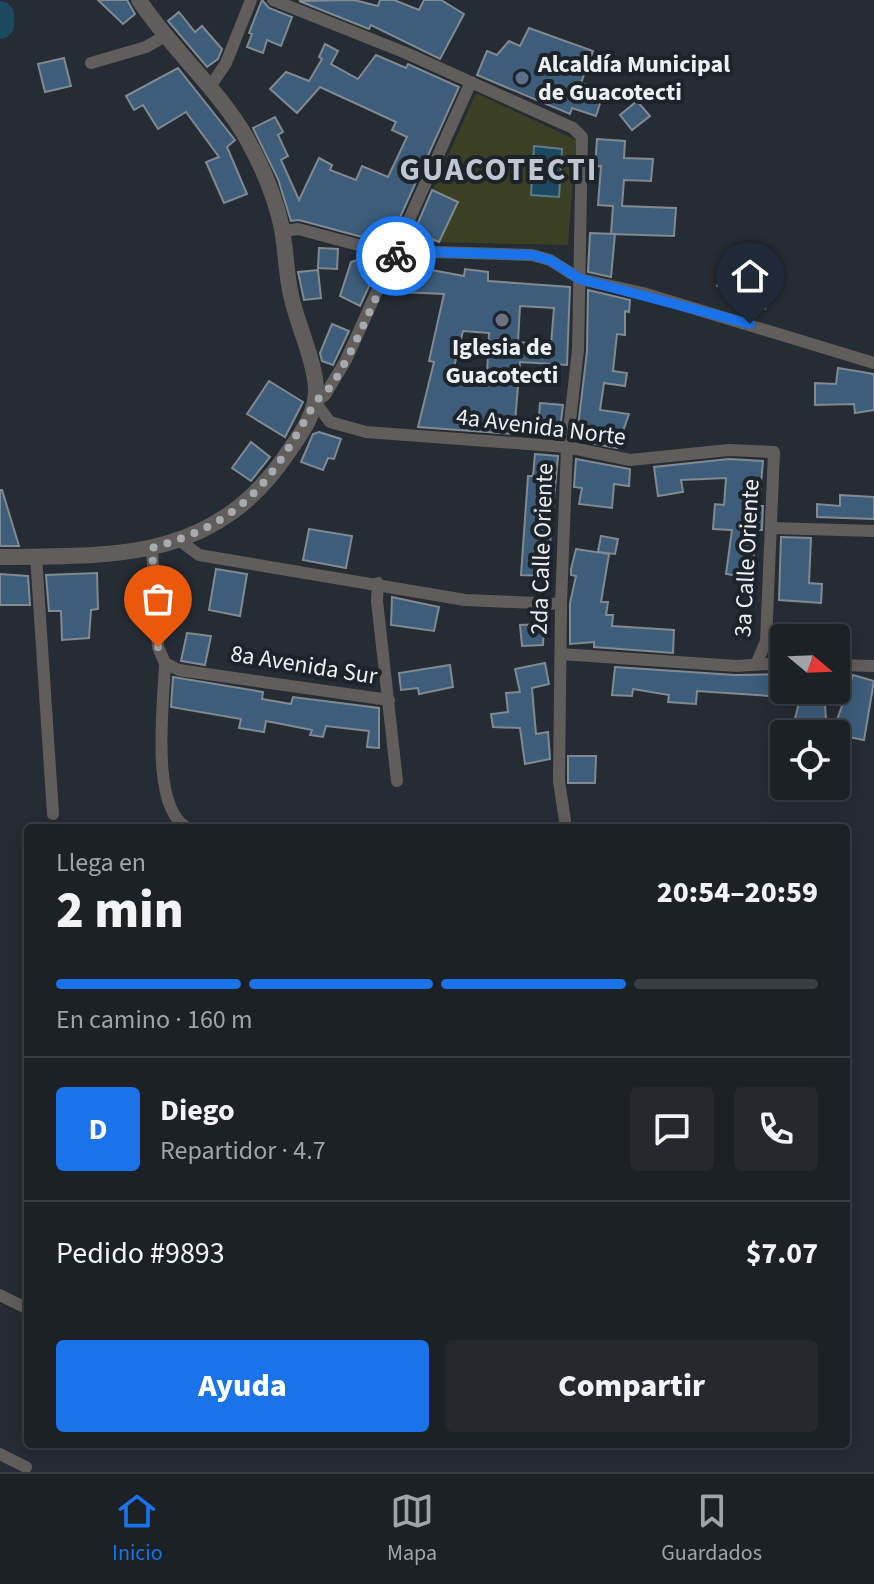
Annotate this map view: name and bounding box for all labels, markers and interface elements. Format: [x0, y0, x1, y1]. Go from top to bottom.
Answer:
place label: Alcaldía Municipal de Guacotecti [537, 47, 730, 110]
marker: Alcaldía Municipal de Guacotecti [513, 69, 531, 87]
district label: GUACOTECTI [400, 147, 598, 193]
courier [356, 216, 436, 296]
icon: bike [374, 234, 418, 278]
pin [716, 242, 784, 324]
icon: home [728, 254, 772, 298]
marker: Iglesia de Guacotecti [493, 311, 511, 329]
place label: Iglesia de Guacotecti [446, 330, 558, 393]
street label: 4a Avenida Norte [454, 399, 628, 455]
street label: 2da Calle Oriente [522, 463, 562, 635]
street label: 3a Calle Oriente [725, 478, 769, 638]
pin [124, 565, 192, 647]
icon: bag [136, 577, 180, 621]
north arrow [770, 624, 850, 704]
map controls [770, 624, 850, 800]
street label: 8a Avenida Sur [228, 636, 381, 694]
button: locate [770, 720, 850, 800]
text: Llega en [56, 844, 146, 881]
text: 20:54–20:59 [657, 871, 818, 914]
text: 2 min [56, 874, 184, 948]
text: En camino · 160 m [56, 1001, 252, 1038]
button: chat [630, 1087, 714, 1171]
button: phone [734, 1087, 818, 1171]
text: Diego [160, 1089, 235, 1132]
text: D [88, 1108, 108, 1151]
text: Repartidor · 4.7 [160, 1132, 326, 1169]
text: Pedido #9893 [56, 1232, 225, 1275]
text: $7.07 [746, 1232, 818, 1275]
button: Ayuda [56, 1340, 429, 1432]
button: Compartir [445, 1340, 818, 1432]
tab: Inicio [112, 1489, 163, 1569]
tab: Mapa [387, 1489, 437, 1569]
tab: Guardados [661, 1489, 762, 1569]

